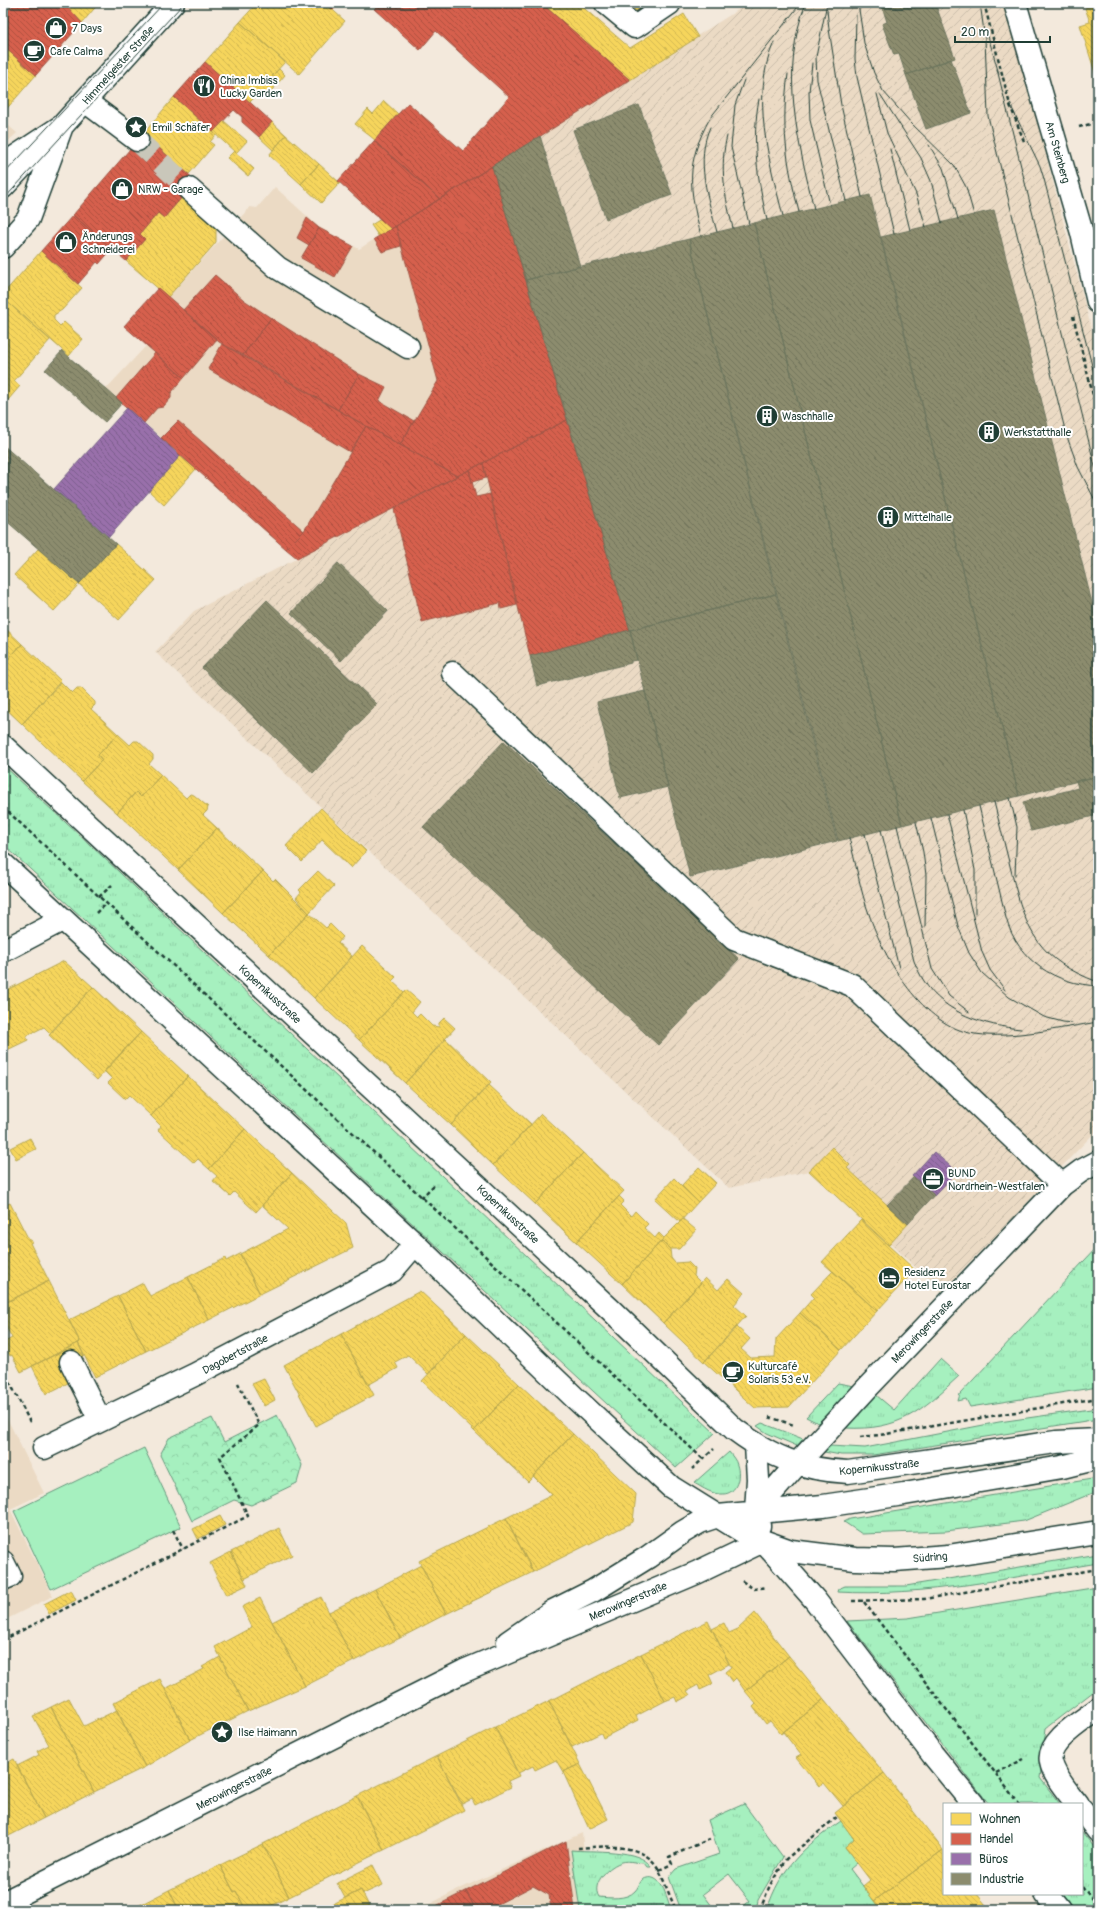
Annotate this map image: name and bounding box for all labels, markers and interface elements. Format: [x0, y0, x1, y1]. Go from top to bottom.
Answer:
shop icon: 7 Days [43, 15, 69, 41]
scale bar [955, 18, 1050, 44]
place label: 7 Days [72, 22, 102, 35]
street label: Himmelgeister Straße [80, 23, 158, 107]
text: 20 m [961, 25, 990, 40]
cafe icon: Cafe Calma [21, 38, 47, 64]
place label: Cafe Calma [50, 45, 103, 58]
restaurant icon: China Imbiss Lucky Garden [191, 73, 217, 99]
place label: China Imbiss Lucky Garden [220, 74, 282, 100]
place icon: Emil Schäfer [123, 114, 149, 140]
street label: Am Steinberg [1042, 120, 1073, 185]
place label: Emil Schäfer [152, 121, 210, 134]
shop icon: NRW - Garage [109, 176, 135, 202]
place label: NRW - Garage [138, 183, 204, 196]
shop icon: Änderungs Schneiderei [53, 229, 79, 255]
place label: Änderungs Schneiderei [82, 230, 135, 256]
building icon: Waschhalle [754, 403, 780, 429]
place label: Waschhalle [782, 410, 834, 423]
building icon: Werkstatthalle [976, 419, 1002, 445]
place label: Werkstatthalle [1004, 426, 1072, 439]
building icon: Mittelhalle [875, 504, 901, 530]
place label: Mittelhalle [904, 511, 952, 524]
street label: Kopernikusstraße [236, 962, 304, 1027]
office icon: BUND Nordrhein-Westfalen [920, 1166, 946, 1192]
place label: BUND Nordrhein-Westfalen [948, 1167, 1045, 1193]
street label: Kopernikusstraße [474, 1182, 542, 1247]
hotel icon: Residenz Hotel Eurostar [876, 1265, 902, 1291]
place label: Residenz Hotel Eurostar [904, 1266, 971, 1292]
street label: Merowingerstraße [889, 1297, 956, 1366]
street label: Dagobertstraße [200, 1331, 271, 1377]
cafe icon: Kulturcafé Solaris 53 e.V. [720, 1359, 746, 1385]
place label: Kulturcafé Solaris 53 e.V. [748, 1360, 811, 1386]
street label: Kopernikusstraße [838, 1457, 920, 1478]
street label: Südring [912, 1549, 949, 1566]
street label: Merowingerstraße [587, 1579, 669, 1624]
place icon: Ilse Haimann [209, 1719, 235, 1745]
place label: Ilse Haimann [238, 1726, 297, 1739]
street label: Merowingerstraße [194, 1764, 275, 1813]
legend [943, 1803, 1083, 1895]
text: Wohnen [979, 1812, 1021, 1827]
text: Handel [979, 1832, 1014, 1847]
text: Büros [979, 1852, 1008, 1867]
text: Industrie [979, 1872, 1024, 1887]

